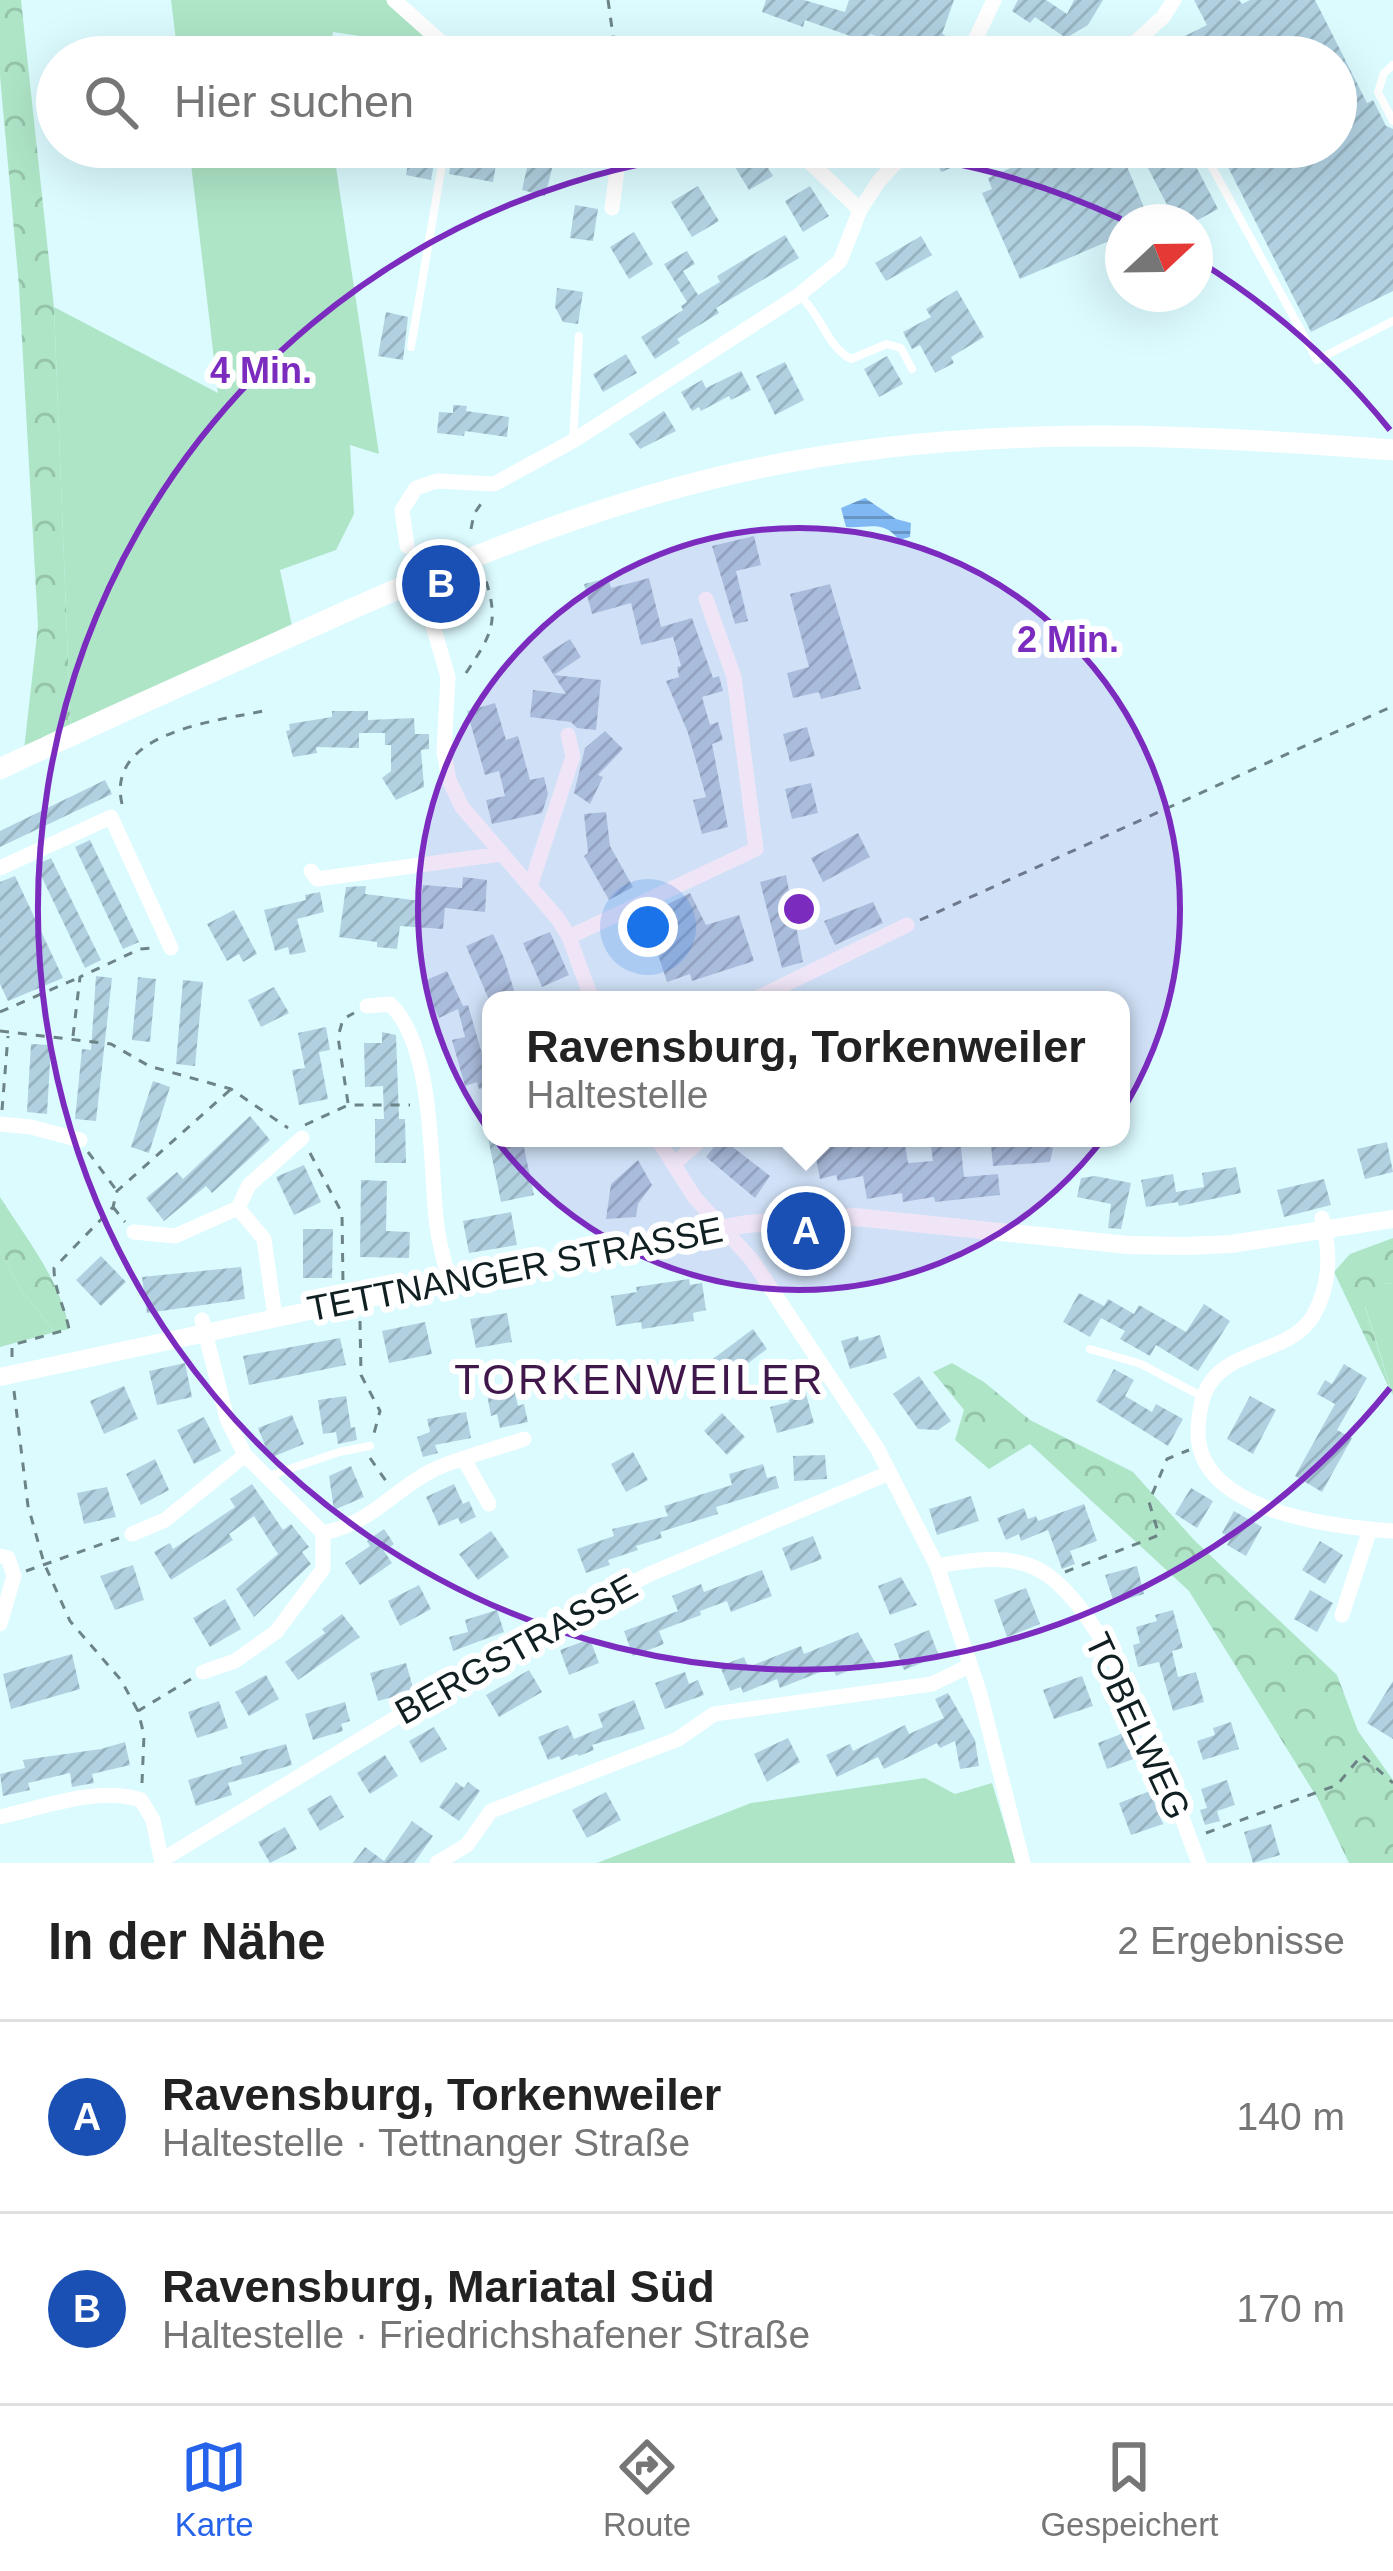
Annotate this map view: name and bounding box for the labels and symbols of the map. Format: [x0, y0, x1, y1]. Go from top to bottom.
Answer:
north arrow [1105, 204, 1213, 312]
text: 4 Min. [210, 350, 312, 391]
pin: B [402, 539, 480, 629]
text: 2 Min. [1017, 619, 1119, 660]
centre of rings [778, 888, 820, 930]
your location [618, 897, 678, 957]
pin: A [767, 1186, 845, 1276]
street label: TETTNANGER STRASSE [304, 1209, 726, 1329]
district label: TORKENWEILER [454, 1356, 826, 1403]
street label: BERGSTRASSE [388, 1566, 644, 1732]
street label: TOBELWEG [1077, 1626, 1199, 1826]

